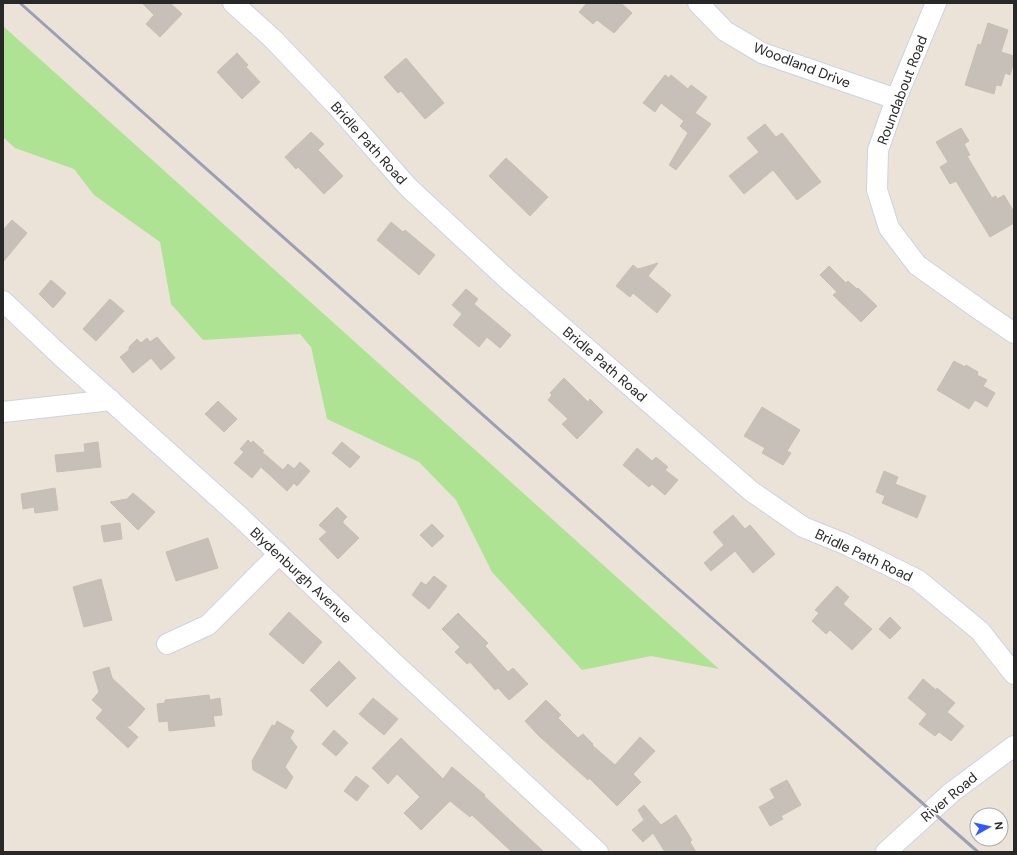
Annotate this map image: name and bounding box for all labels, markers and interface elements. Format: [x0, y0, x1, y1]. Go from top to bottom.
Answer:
street label: Roundabout Road [873, 33, 931, 147]
street label: Woodland Drive [751, 38, 853, 92]
street label: Bridle Path Road [327, 98, 411, 188]
street label: Bridle Path Road [559, 323, 651, 405]
street label: Blydenburgh Avenue [246, 523, 356, 627]
street label: Bridle Path Road [812, 525, 916, 585]
street label: River Road [917, 768, 981, 826]
north arrow [969, 807, 1009, 847]
text: N [991, 821, 1006, 831]

